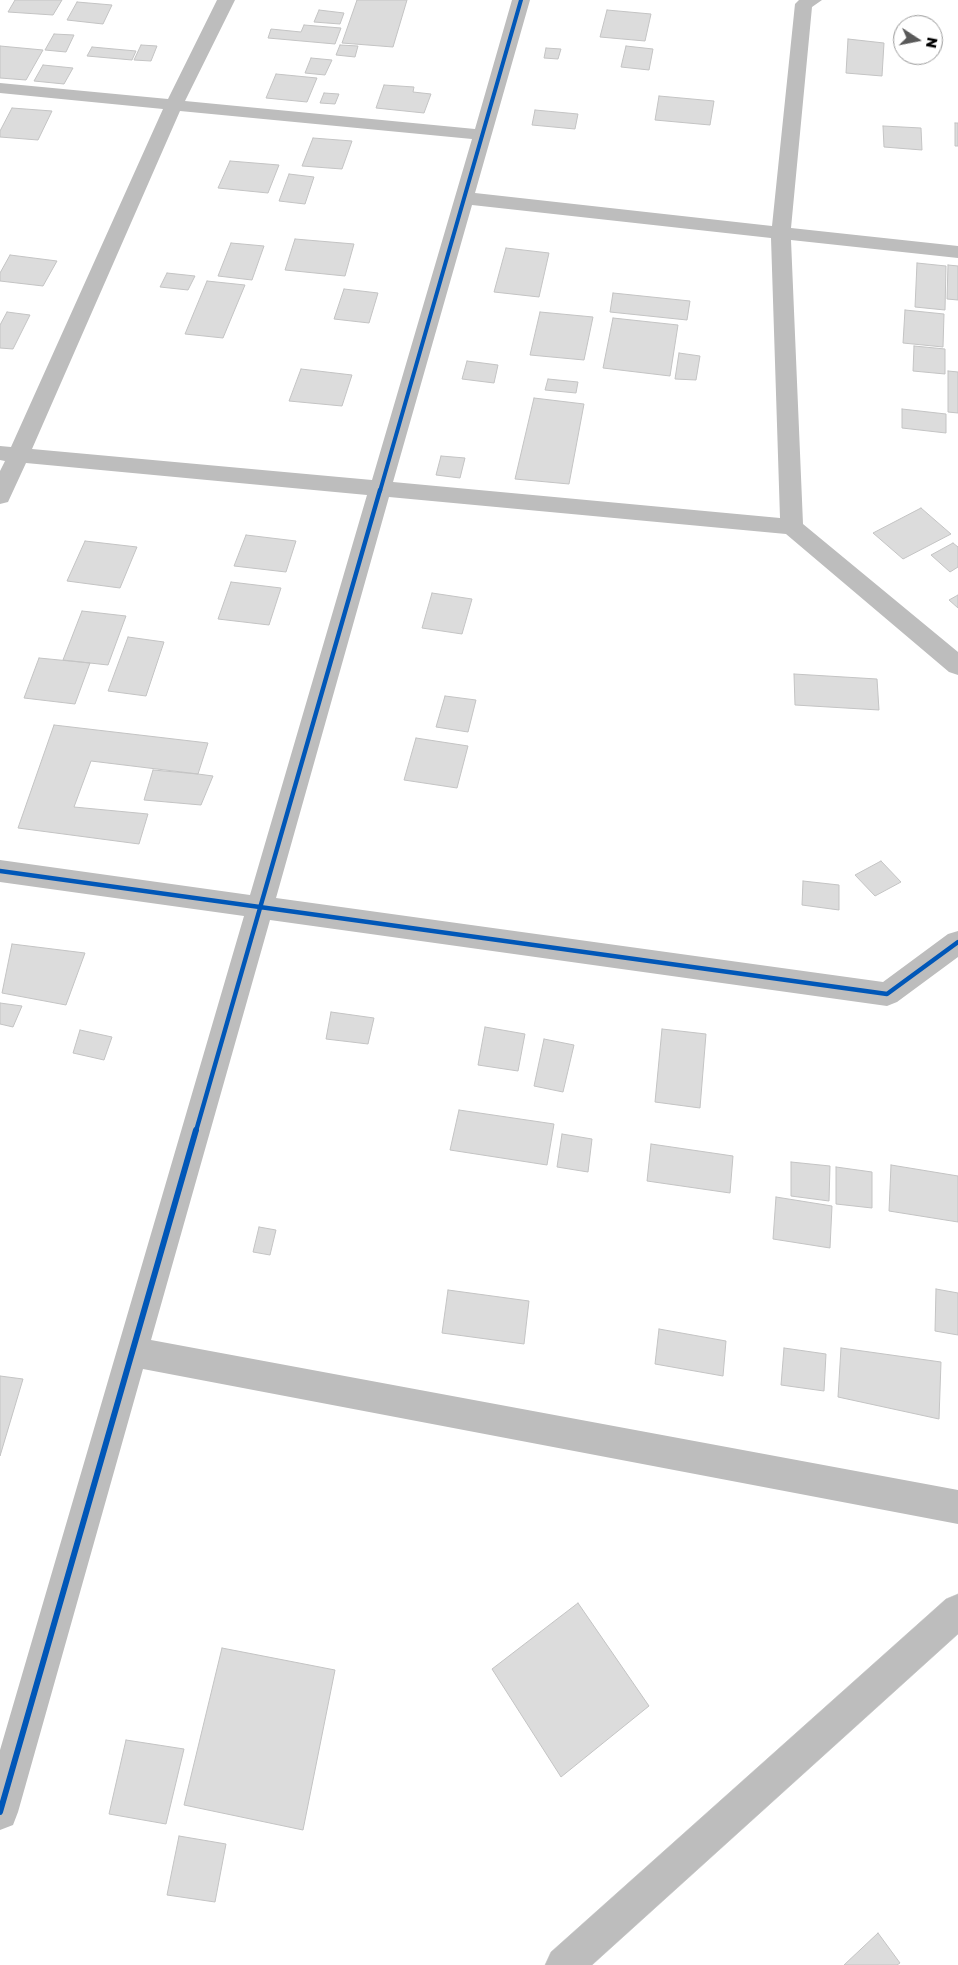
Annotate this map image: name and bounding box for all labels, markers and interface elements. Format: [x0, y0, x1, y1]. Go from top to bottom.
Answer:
north arrow [893, 15, 943, 65]
text: N [923, 36, 942, 50]

